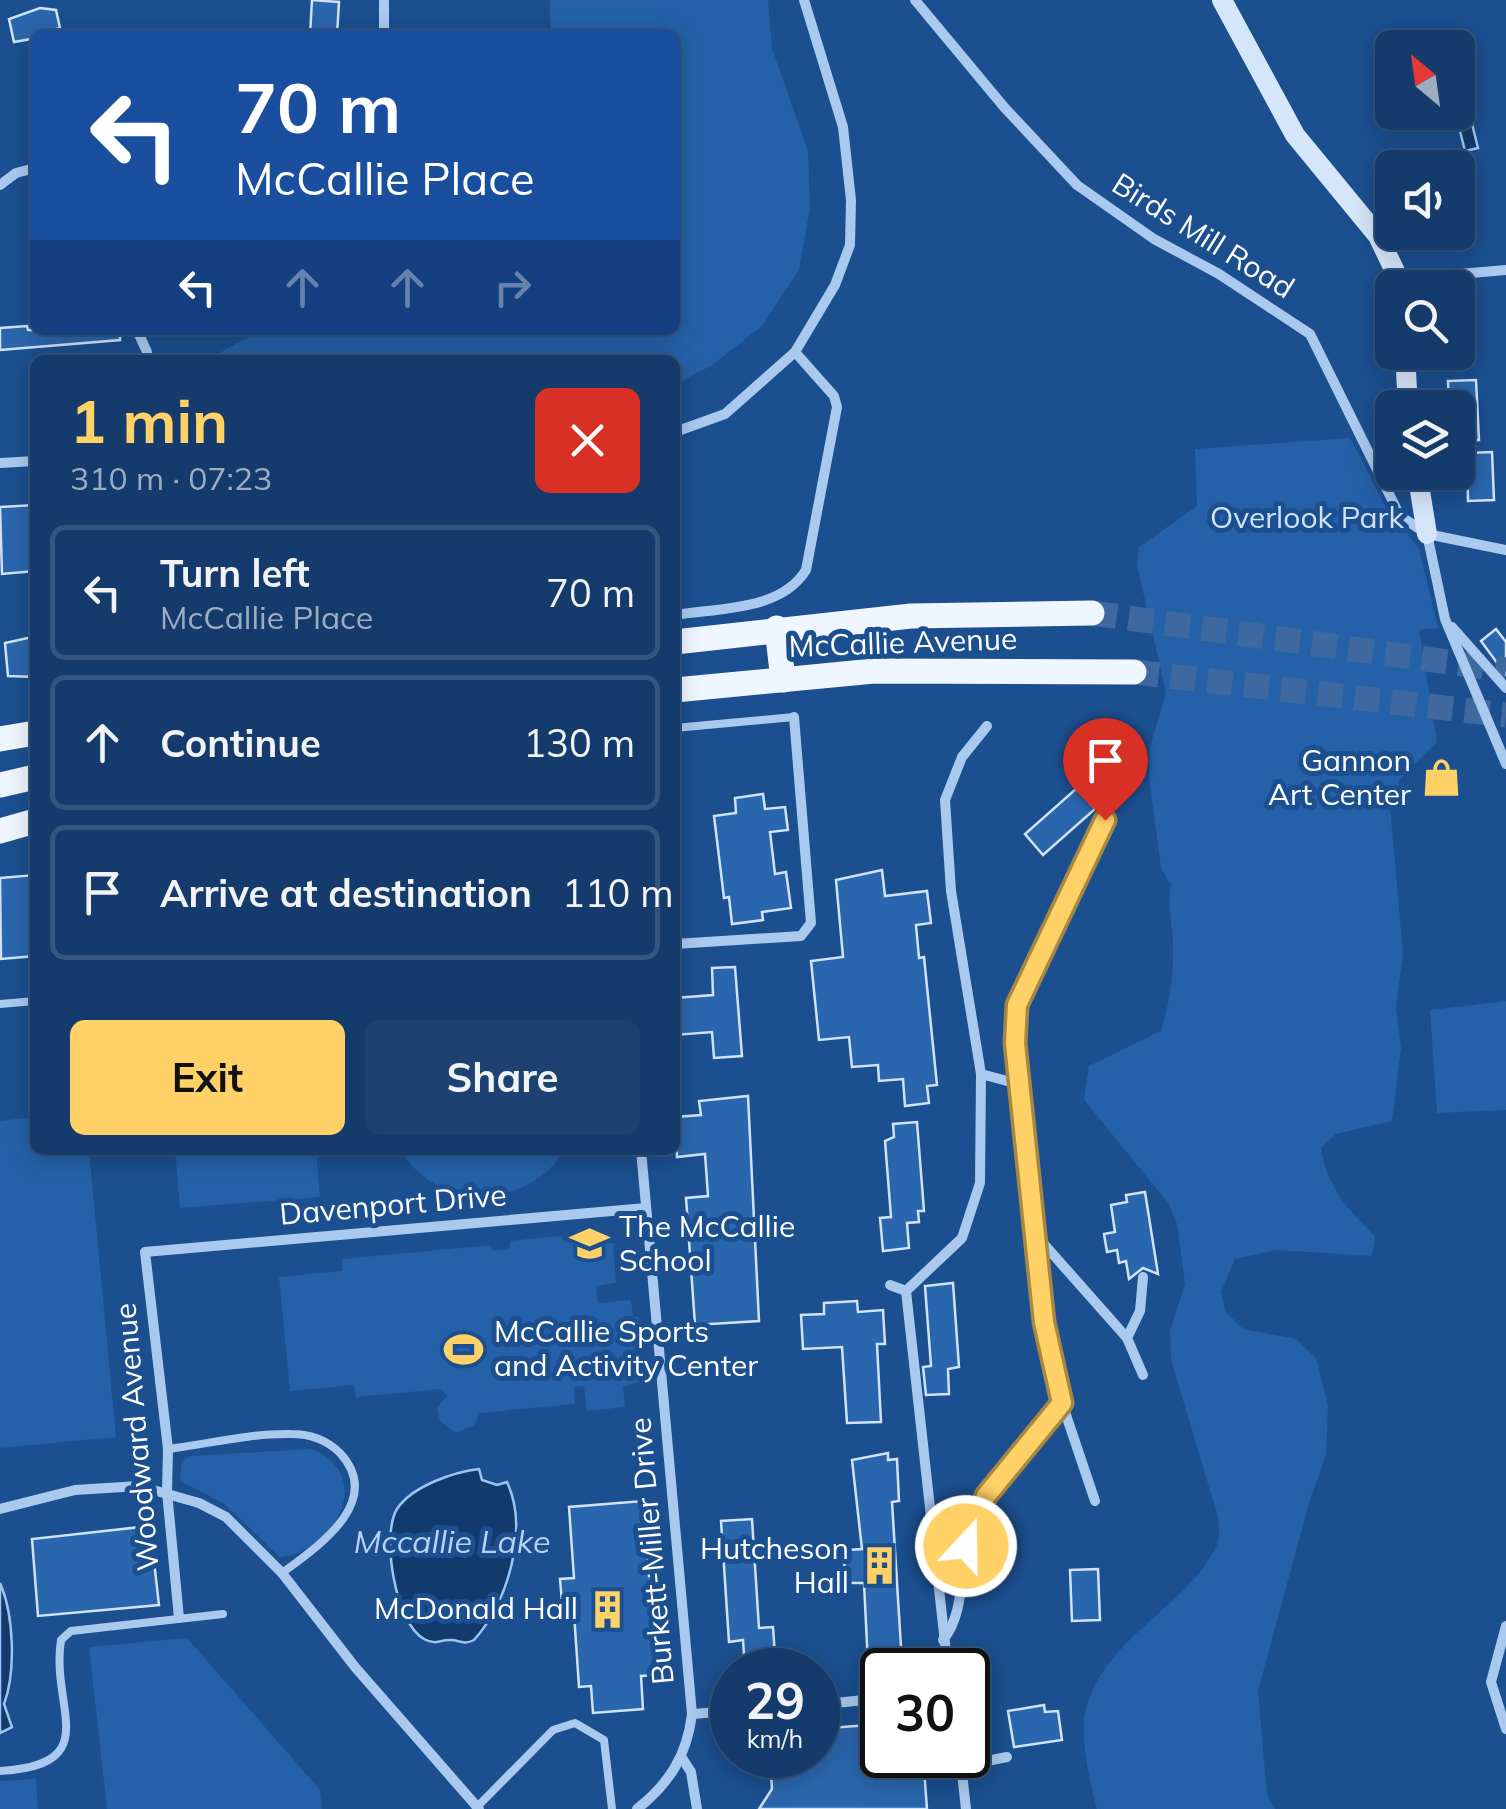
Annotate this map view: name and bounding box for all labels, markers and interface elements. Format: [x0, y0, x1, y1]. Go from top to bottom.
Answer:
north arrow [1375, 30, 1475, 130]
map controls [1375, 30, 1475, 490]
text: 70 m [235, 63, 401, 151]
icon: left [70, 70, 200, 200]
text: McCallie Place [235, 150, 535, 206]
button: sound [1375, 150, 1475, 250]
street label: Birds Mill Road [1105, 164, 1302, 306]
icon: left [170, 260, 225, 315]
icon: ahead [275, 260, 330, 315]
icon: ahead [380, 260, 435, 315]
icon: right [485, 260, 540, 315]
button: search [1375, 270, 1475, 370]
text: 1 min [70, 383, 228, 458]
button: close [535, 388, 640, 493]
button: layers [1375, 390, 1475, 490]
text: 310 m · 07:23 [70, 458, 272, 498]
park label: Overlook Park [1210, 498, 1404, 536]
text: Turn left [160, 549, 310, 597]
icon: left [75, 565, 130, 620]
text: 70 m [546, 569, 635, 617]
text: McCallie Place [160, 597, 373, 637]
street label: McCallie Avenue [788, 619, 1018, 665]
icon: ahead [75, 715, 130, 770]
pin [1063, 718, 1148, 821]
text: Continue [160, 719, 321, 767]
text: 130 m [523, 719, 635, 767]
icon: arrive [1078, 733, 1133, 788]
place label: Gannon Art Center [1268, 741, 1411, 813]
shop icon: Gannon Art Center [1420, 757, 1462, 799]
icon: arrive [75, 865, 130, 920]
text: Arrive at destination [160, 869, 532, 917]
text: 110 m [562, 869, 674, 917]
button: Exit [70, 1020, 345, 1135]
button: Share [365, 1020, 640, 1135]
street label: Davenport Drive [278, 1175, 508, 1233]
place label: The McCallie School [619, 1207, 795, 1279]
school or university icon: The McCallie School [568, 1223, 610, 1265]
street label: Woodward Avenue [105, 1302, 167, 1573]
place label: McCallie Sports and Activity Center [494, 1312, 758, 1384]
sports icon: McCallie Sports and Activity Center [443, 1328, 485, 1370]
street label: Burkett-Miller Drive [620, 1416, 682, 1686]
position arrow [914, 1494, 1018, 1598]
water label: Mccallie Lake [354, 1521, 550, 1561]
place label: Hutcheson Hall [700, 1529, 849, 1601]
building icon: Hutcheson Hall [858, 1545, 900, 1587]
building icon: McDonald Hall [587, 1588, 629, 1630]
place label: McDonald Hall [374, 1589, 578, 1627]
speed limit sign: 30 [860, 1648, 990, 1778]
text: 29 [745, 1669, 805, 1732]
text: km/h [747, 1723, 803, 1754]

